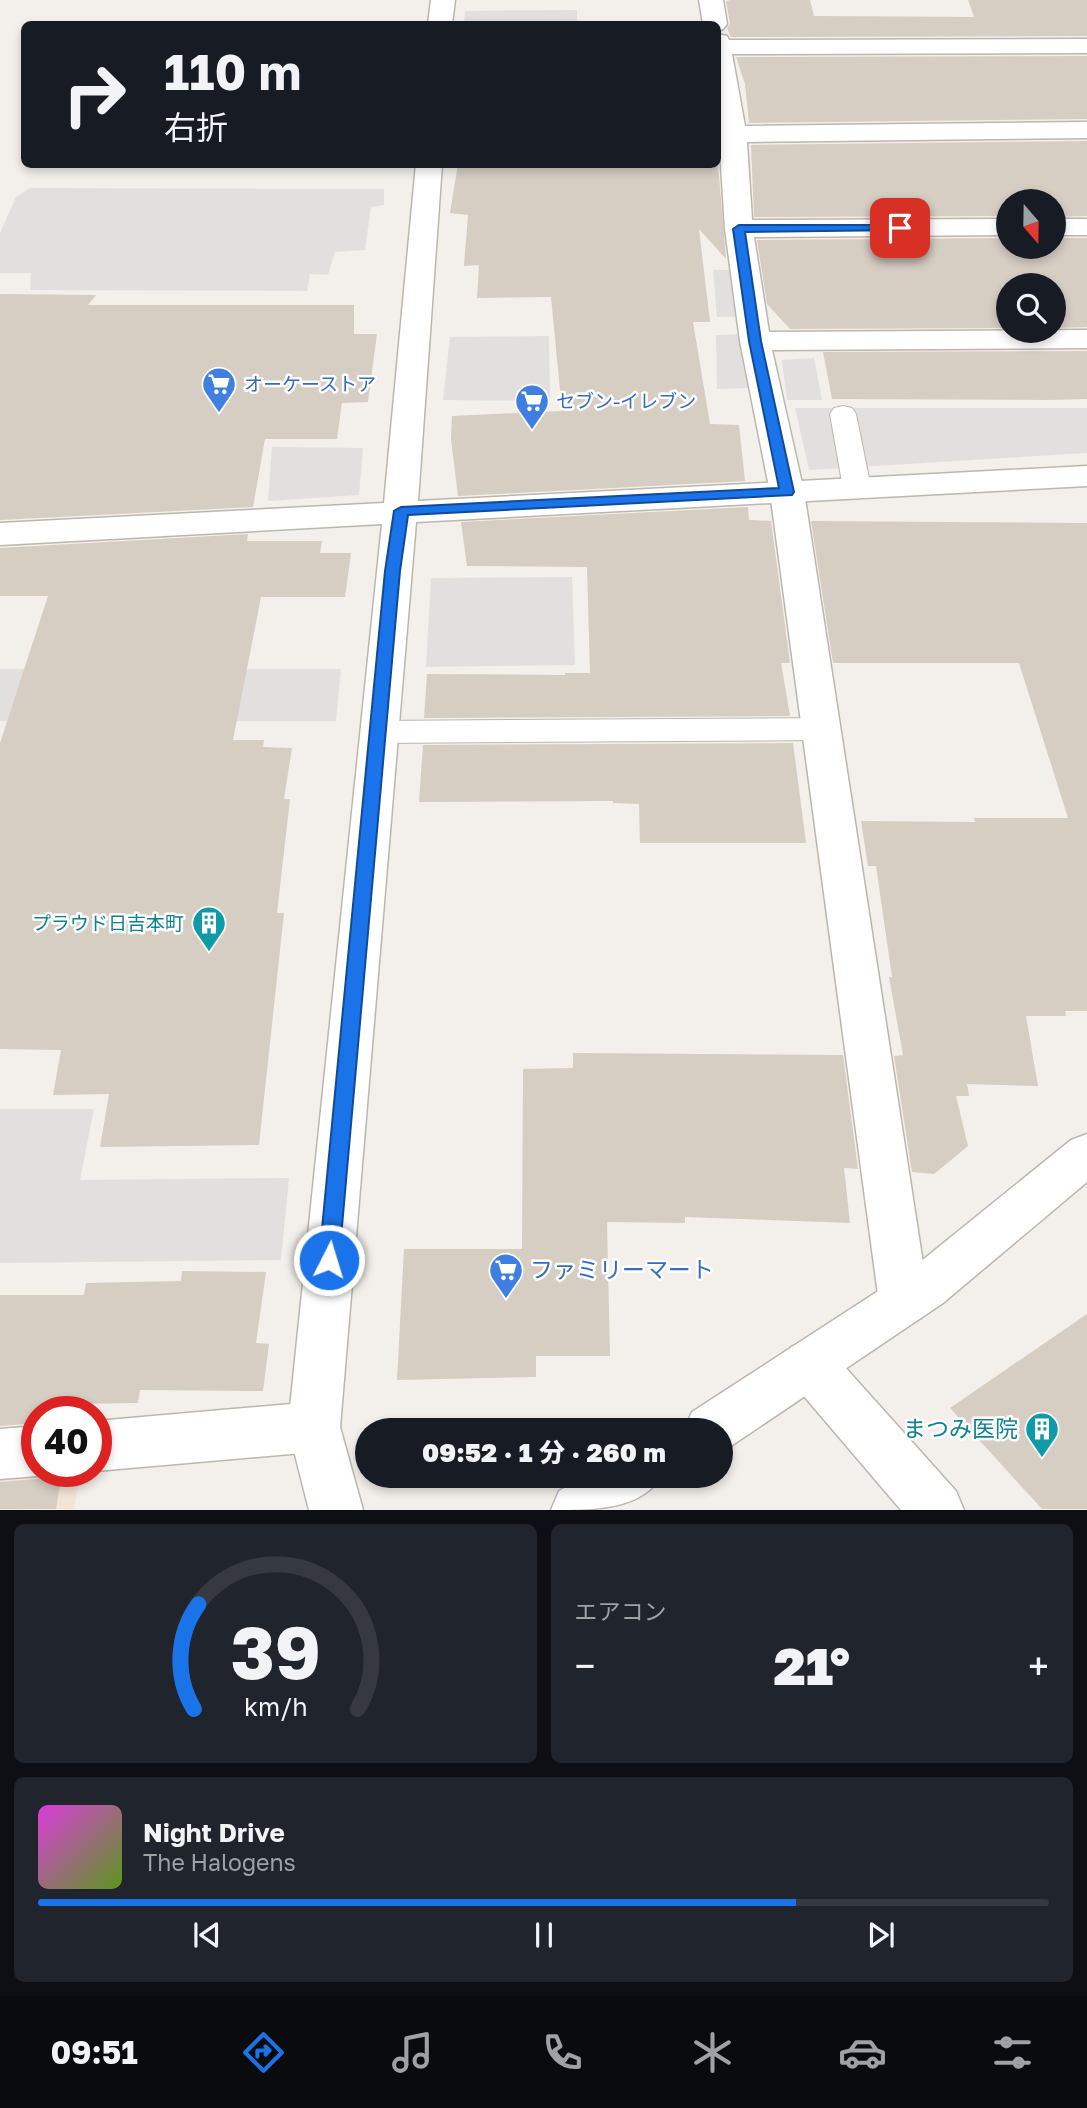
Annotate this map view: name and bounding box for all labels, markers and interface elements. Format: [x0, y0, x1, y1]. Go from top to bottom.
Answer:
text: 110 m [164, 42, 301, 101]
icon: right [49, 49, 140, 140]
text: 右折 [164, 108, 228, 146]
north arrow [996, 189, 1066, 259]
map controls [996, 189, 1066, 343]
pin [870, 198, 930, 258]
icon: arrive [881, 209, 919, 247]
button: search [996, 273, 1066, 343]
supermarket icon: オーケーストア [200, 365, 238, 414]
place label: オーケーストア [244, 372, 376, 395]
supermarket icon: セブン-イレブン [513, 382, 551, 431]
place label: セブン-イレブン [556, 389, 696, 412]
building icon: プラウド日吉本町 [190, 904, 228, 953]
place label: プラウド日吉本町 [32, 911, 184, 934]
position arrow [292, 1223, 366, 1297]
supermarket icon: ファミリーマート [487, 1251, 525, 1300]
place label: ファミリーマート [530, 1255, 714, 1283]
speed limit sign: 40 [21, 1396, 112, 1487]
building icon: まつみ医院 [1023, 1410, 1061, 1459]
place label: まつみ医院 [903, 1414, 1018, 1442]
text: 09:52 · 1 分 · 260 m [422, 1437, 666, 1468]
text: エアコン [575, 1597, 667, 1625]
text: 39 [230, 1609, 321, 1696]
text: 21° [773, 1634, 850, 1696]
text: − [575, 1643, 595, 1688]
text: + [1028, 1643, 1049, 1688]
text: km/h [243, 1691, 307, 1722]
text: Night Drive [143, 1817, 285, 1848]
text: The Halogens [143, 1848, 296, 1876]
icon: previous [188, 1916, 226, 1954]
icon: pause [525, 1916, 563, 1954]
icon: next [862, 1916, 900, 1954]
icon: directions [239, 2028, 288, 2077]
icon: music [388, 2028, 437, 2077]
icon: phone [538, 2028, 587, 2077]
icon: climate [688, 2028, 737, 2077]
icon: car [838, 2028, 887, 2077]
icon: filters [988, 2028, 1037, 2077]
text: 09:51 [50, 2033, 138, 2071]

